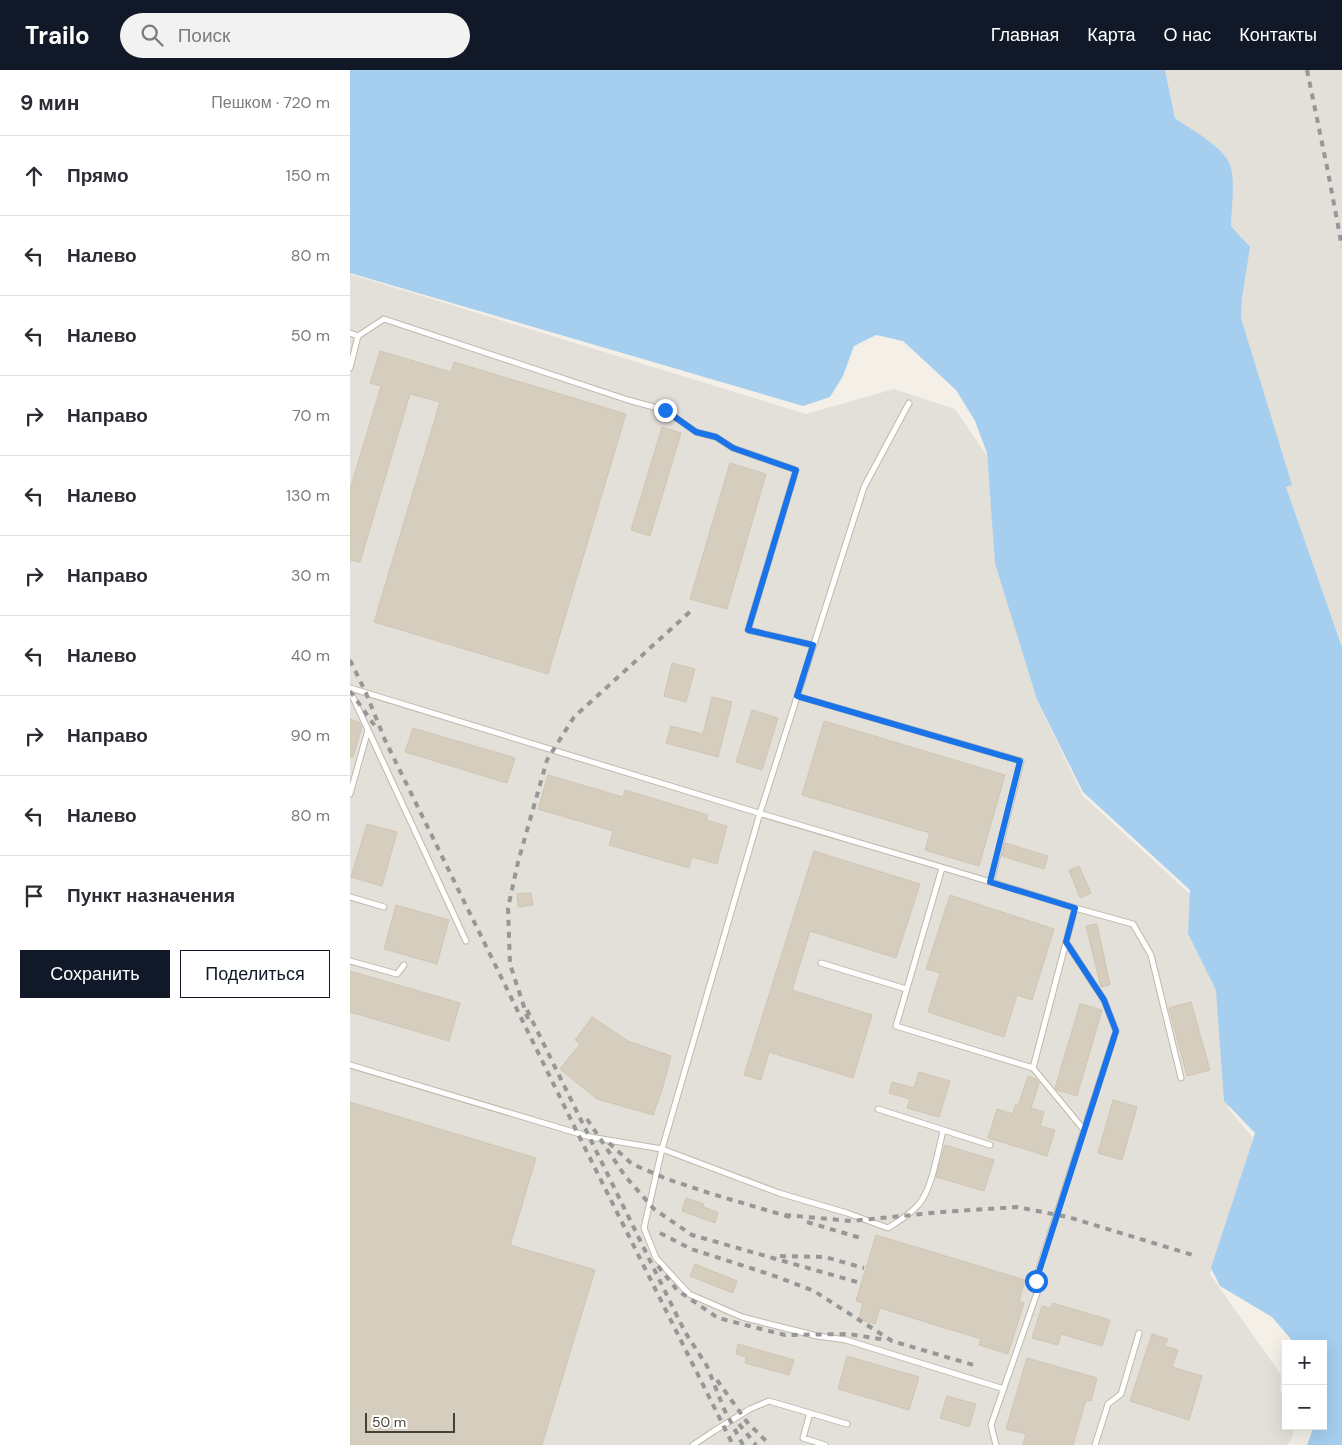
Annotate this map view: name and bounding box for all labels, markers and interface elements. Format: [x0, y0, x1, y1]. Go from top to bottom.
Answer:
search box [120, 13, 470, 58]
text: Trailo [25, 20, 90, 51]
icon: search [138, 21, 166, 49]
text: Поиск [178, 23, 230, 48]
text: Главная [991, 23, 1059, 47]
text: Карта [1087, 23, 1136, 47]
text: О нас [1164, 23, 1211, 47]
text: Контакты [1239, 23, 1317, 47]
text: 9 мин [20, 89, 79, 117]
text: Пешком · 720 m [211, 92, 330, 113]
icon: ahead [20, 162, 48, 190]
text: Прямо [67, 163, 129, 188]
text: 150 m [286, 165, 330, 186]
icon: left [20, 242, 48, 270]
text: Налево [67, 243, 137, 268]
text: 80 m [291, 245, 330, 266]
icon: left [20, 322, 48, 350]
text: Налево [67, 323, 137, 348]
text: 50 m [291, 325, 330, 346]
route end [654, 399, 677, 422]
icon: right [20, 402, 48, 430]
text: Направо [67, 403, 148, 428]
text: 70 m [292, 405, 330, 426]
icon: left [20, 482, 48, 510]
text: Налево [67, 483, 137, 508]
text: 130 m [286, 485, 330, 506]
icon: right [20, 562, 48, 590]
text: Направо [67, 563, 148, 588]
text: 30 m [291, 565, 330, 586]
icon: left [20, 642, 48, 670]
text: Налево [67, 643, 137, 668]
text: 40 m [291, 645, 330, 666]
icon: right [20, 722, 48, 750]
text: Направо [67, 723, 148, 748]
text: 90 m [290, 725, 330, 746]
icon: left [20, 802, 48, 830]
text: Налево [67, 803, 137, 828]
text: 80 m [291, 805, 330, 826]
icon: arrive [20, 882, 48, 910]
text: Пункт назначения [67, 883, 235, 908]
button: Сохранить [20, 950, 170, 998]
button: Поделиться [180, 950, 330, 998]
route start [1025, 1270, 1048, 1293]
map controls [1282, 1340, 1327, 1430]
button: + [1282, 1340, 1327, 1385]
button: − [1282, 1385, 1327, 1430]
scale bar [365, 1410, 455, 1433]
text: 50 m [372, 1413, 406, 1431]

